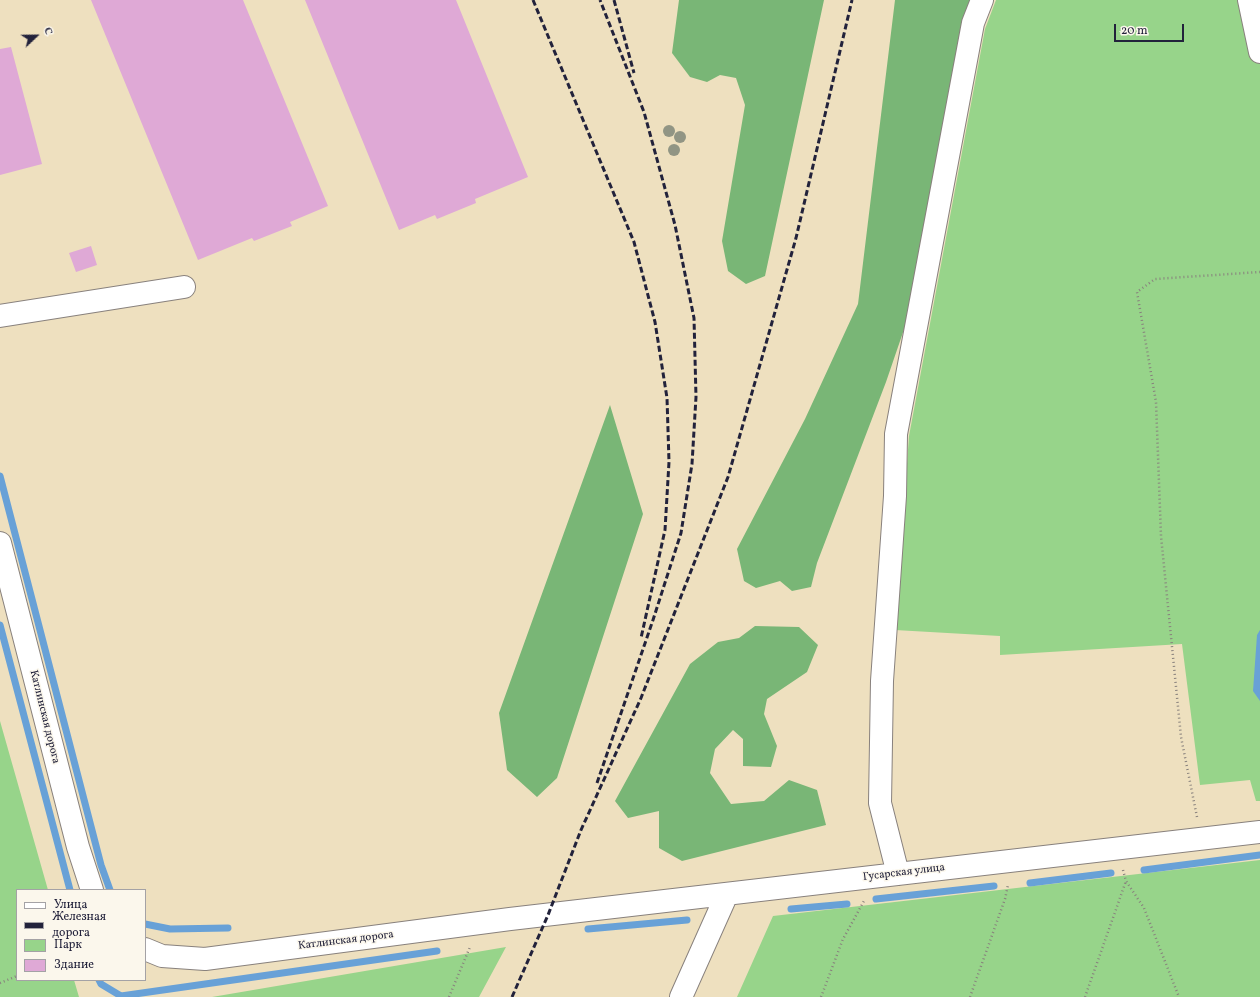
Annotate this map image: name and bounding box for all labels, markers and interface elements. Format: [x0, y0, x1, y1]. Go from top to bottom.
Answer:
north arrow [16, 16, 56, 56]
scale bar [1116, 16, 1186, 42]
text: 20 m [1121, 23, 1148, 39]
text: С [39, 25, 56, 37]
street label: Катлинская дорога [26, 669, 62, 765]
street label: Гусарская улица [862, 861, 946, 885]
legend [16, 889, 146, 981]
text: Улица [54, 897, 87, 913]
text: Железная дорога [52, 909, 106, 941]
street label: Катлинская дорога [298, 929, 394, 953]
text: Парк [54, 937, 82, 953]
text: Здание [54, 957, 94, 973]

